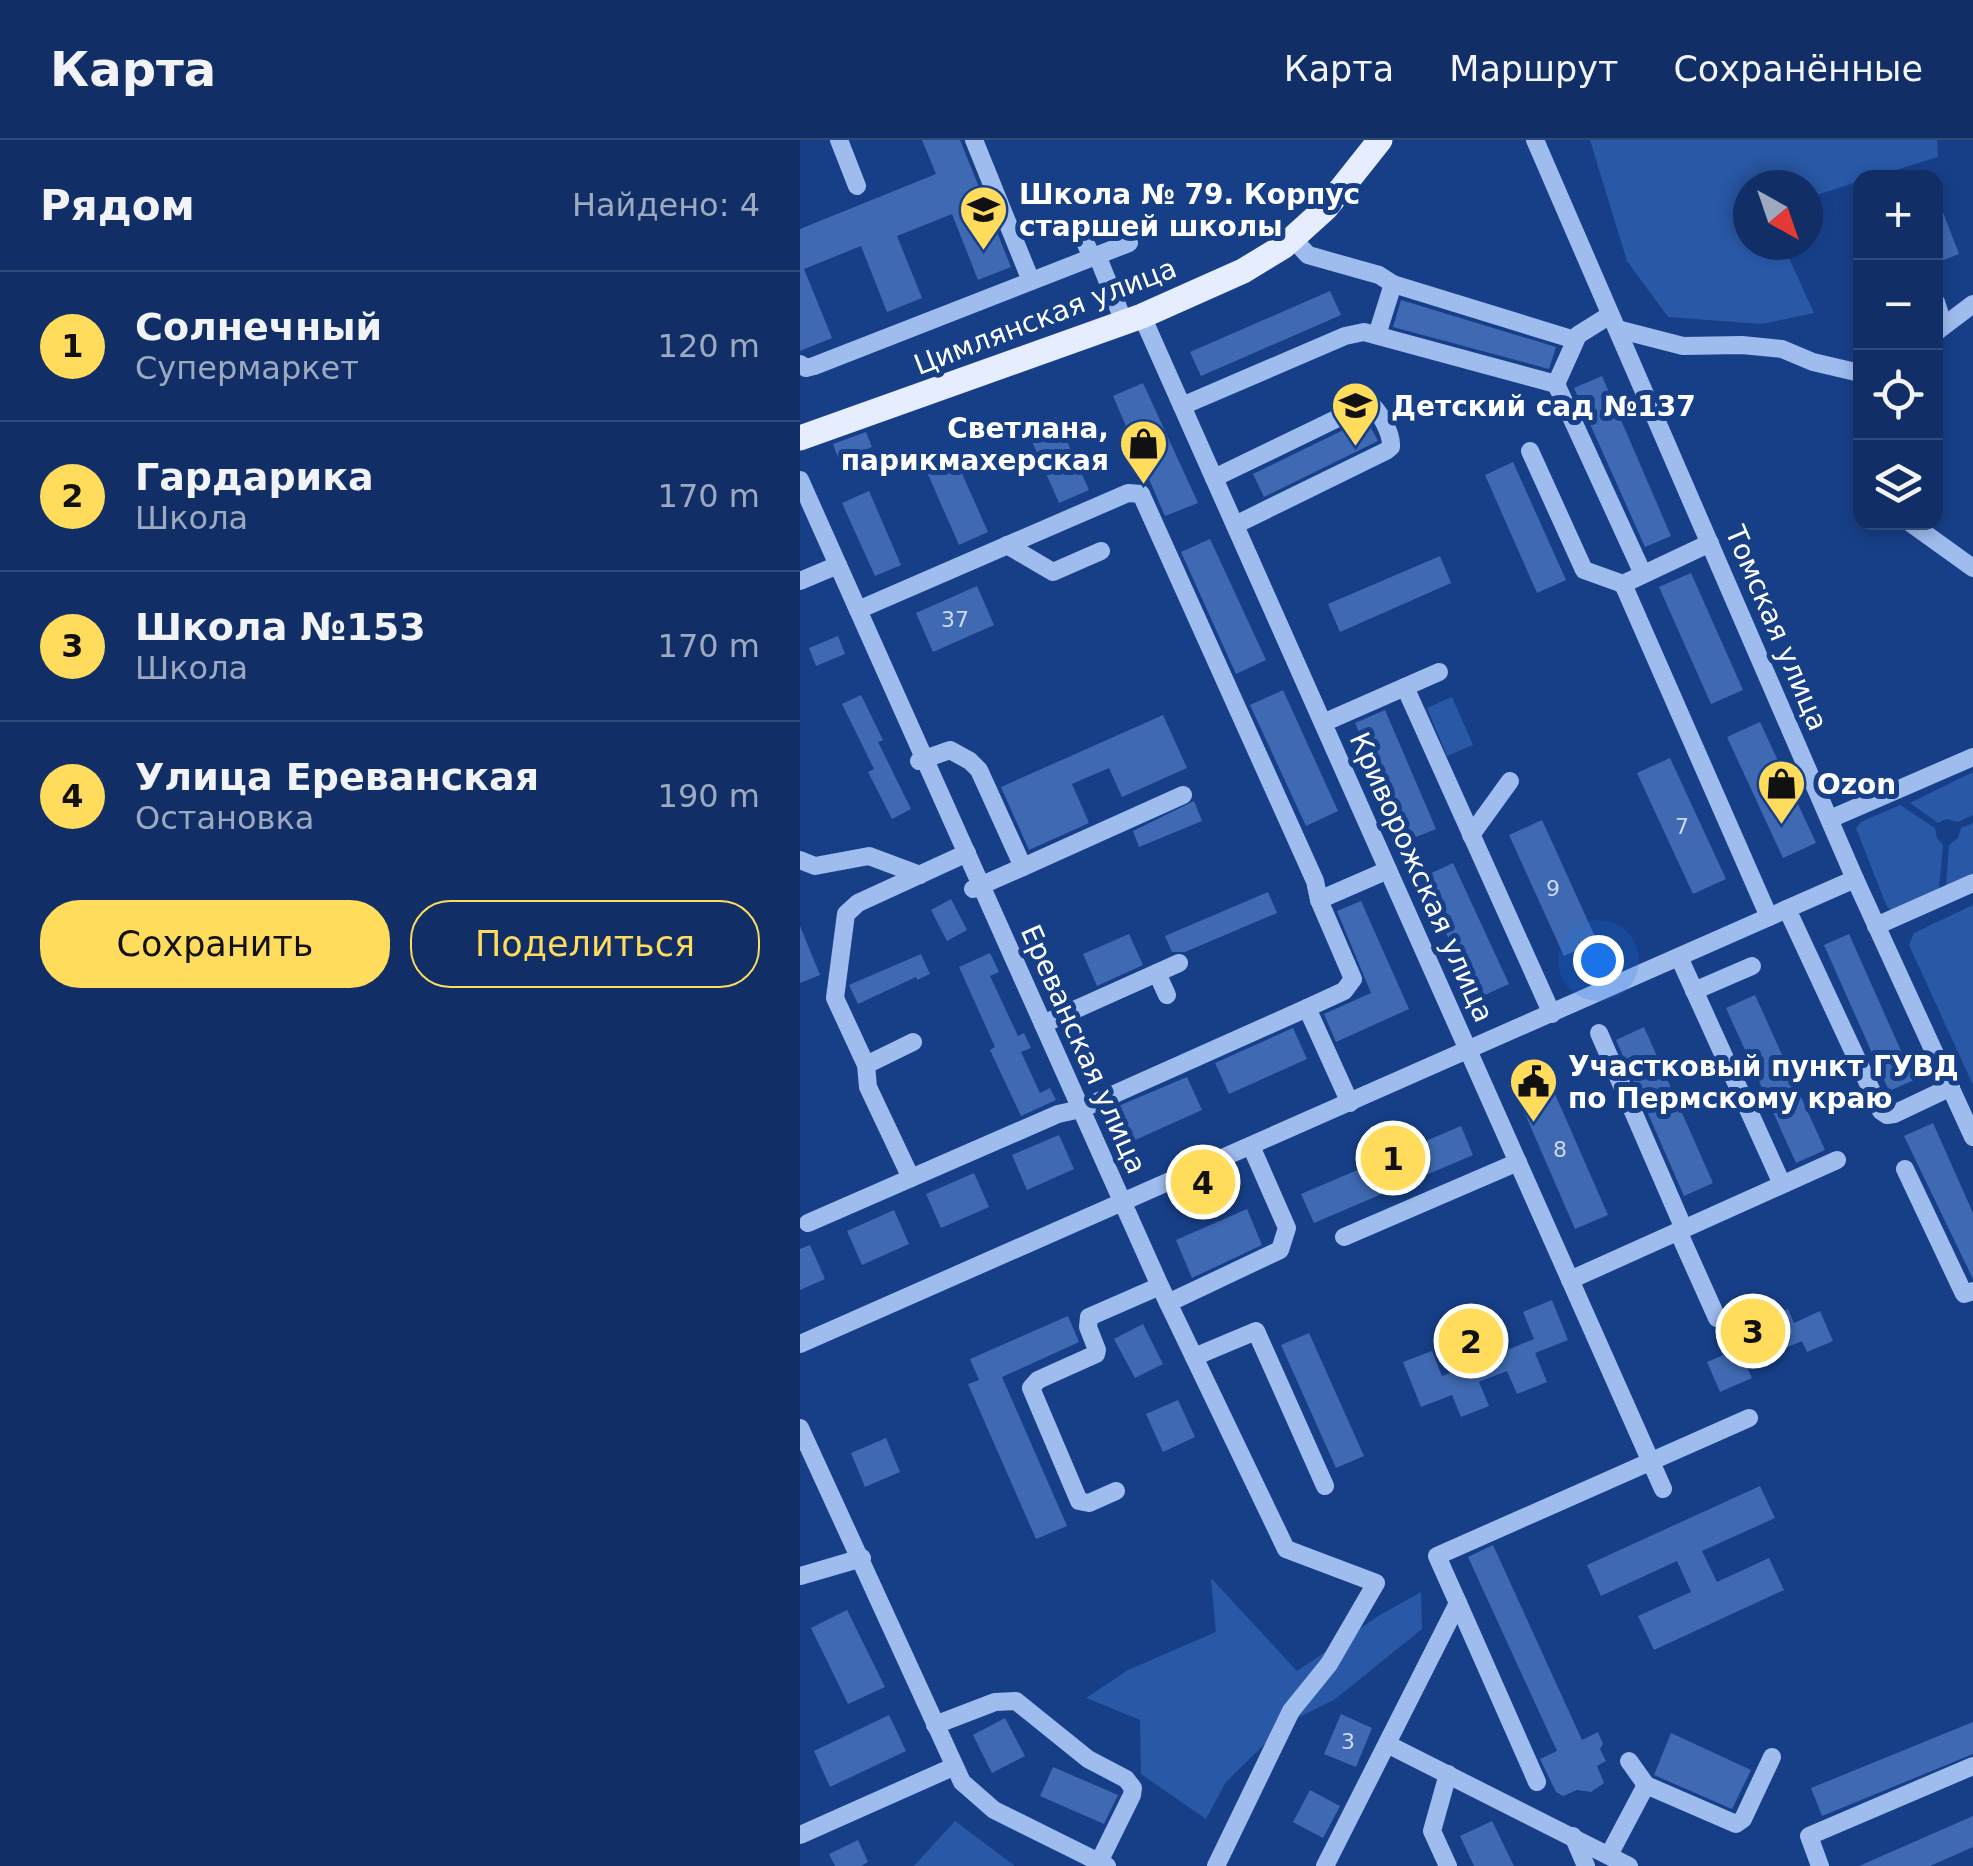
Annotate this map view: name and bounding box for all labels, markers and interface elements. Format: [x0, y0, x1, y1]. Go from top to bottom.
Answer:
text: Карта [50, 41, 216, 97]
text: Карта [1284, 49, 1394, 89]
text: Маршрут [1449, 49, 1618, 89]
text: Сохранённые [1673, 49, 1923, 89]
north arrow [1733, 170, 1823, 260]
map controls [1853, 170, 1943, 530]
button: + [1853, 170, 1943, 260]
place label: Школа № 79. Корпус старшей школы [1019, 178, 1360, 243]
text: Рядом [40, 181, 195, 230]
school or university icon: Школа № 79. Корпус старшей школы [958, 184, 1010, 252]
text: Найдено: 4 [572, 186, 760, 224]
street label: Цимлянская улица [909, 251, 1181, 382]
button: − [1853, 260, 1943, 350]
text: Солнечный [135, 305, 382, 349]
text: 1 [61, 327, 84, 365]
text: 120 m [658, 327, 760, 365]
text: Супермаркет [135, 349, 359, 387]
button: locate [1853, 350, 1943, 440]
school or university icon: Детский сад №137 [1330, 380, 1382, 448]
place label: Детский сад №137 [1391, 390, 1696, 423]
place label: Светлана, парикмахерская [841, 412, 1109, 477]
shop icon: Светлана, парикмахерская [1118, 418, 1170, 486]
button: layers [1853, 440, 1943, 530]
text: Гардарика [135, 455, 374, 499]
text: 2 [61, 477, 84, 515]
text: 170 m [658, 477, 760, 515]
text: Школа [135, 499, 248, 537]
street label: Томская улица [1718, 520, 1835, 736]
text: Школа №153 [135, 605, 426, 649]
house number: 37 [941, 607, 969, 632]
text: 3 [61, 627, 84, 665]
text: 170 m [658, 627, 760, 665]
text: Школа [135, 649, 248, 687]
street label: Криворожская улица [1343, 727, 1500, 1027]
text: Улица Ереванская [135, 755, 539, 799]
shop icon: Ozon [1756, 758, 1808, 826]
place label: Ozon [1817, 768, 1896, 801]
text: 4 [61, 777, 84, 815]
text: 190 m [658, 777, 760, 815]
text: Остановка [135, 799, 314, 837]
house number: 7 [1675, 814, 1689, 839]
house number: 9 [1546, 876, 1560, 901]
button: Сохранить [40, 900, 390, 988]
button: Поделиться [410, 900, 760, 988]
street label: Ереванская улица [1014, 920, 1153, 1179]
your location [1573, 935, 1624, 986]
place label: Участковый пункт ГУВД по Пермскому краю [1568, 1050, 1959, 1115]
public building icon: Участковый пункт ГУВД по Пермскому краю [1507, 1056, 1559, 1124]
pin: 1 [1360, 1120, 1426, 1196]
house number: 8 [1553, 1137, 1567, 1162]
pin: 4 [1170, 1144, 1236, 1220]
pin: 3 [1720, 1294, 1786, 1368]
pin: 2 [1438, 1304, 1504, 1378]
house number: 3 [1341, 1729, 1355, 1754]

